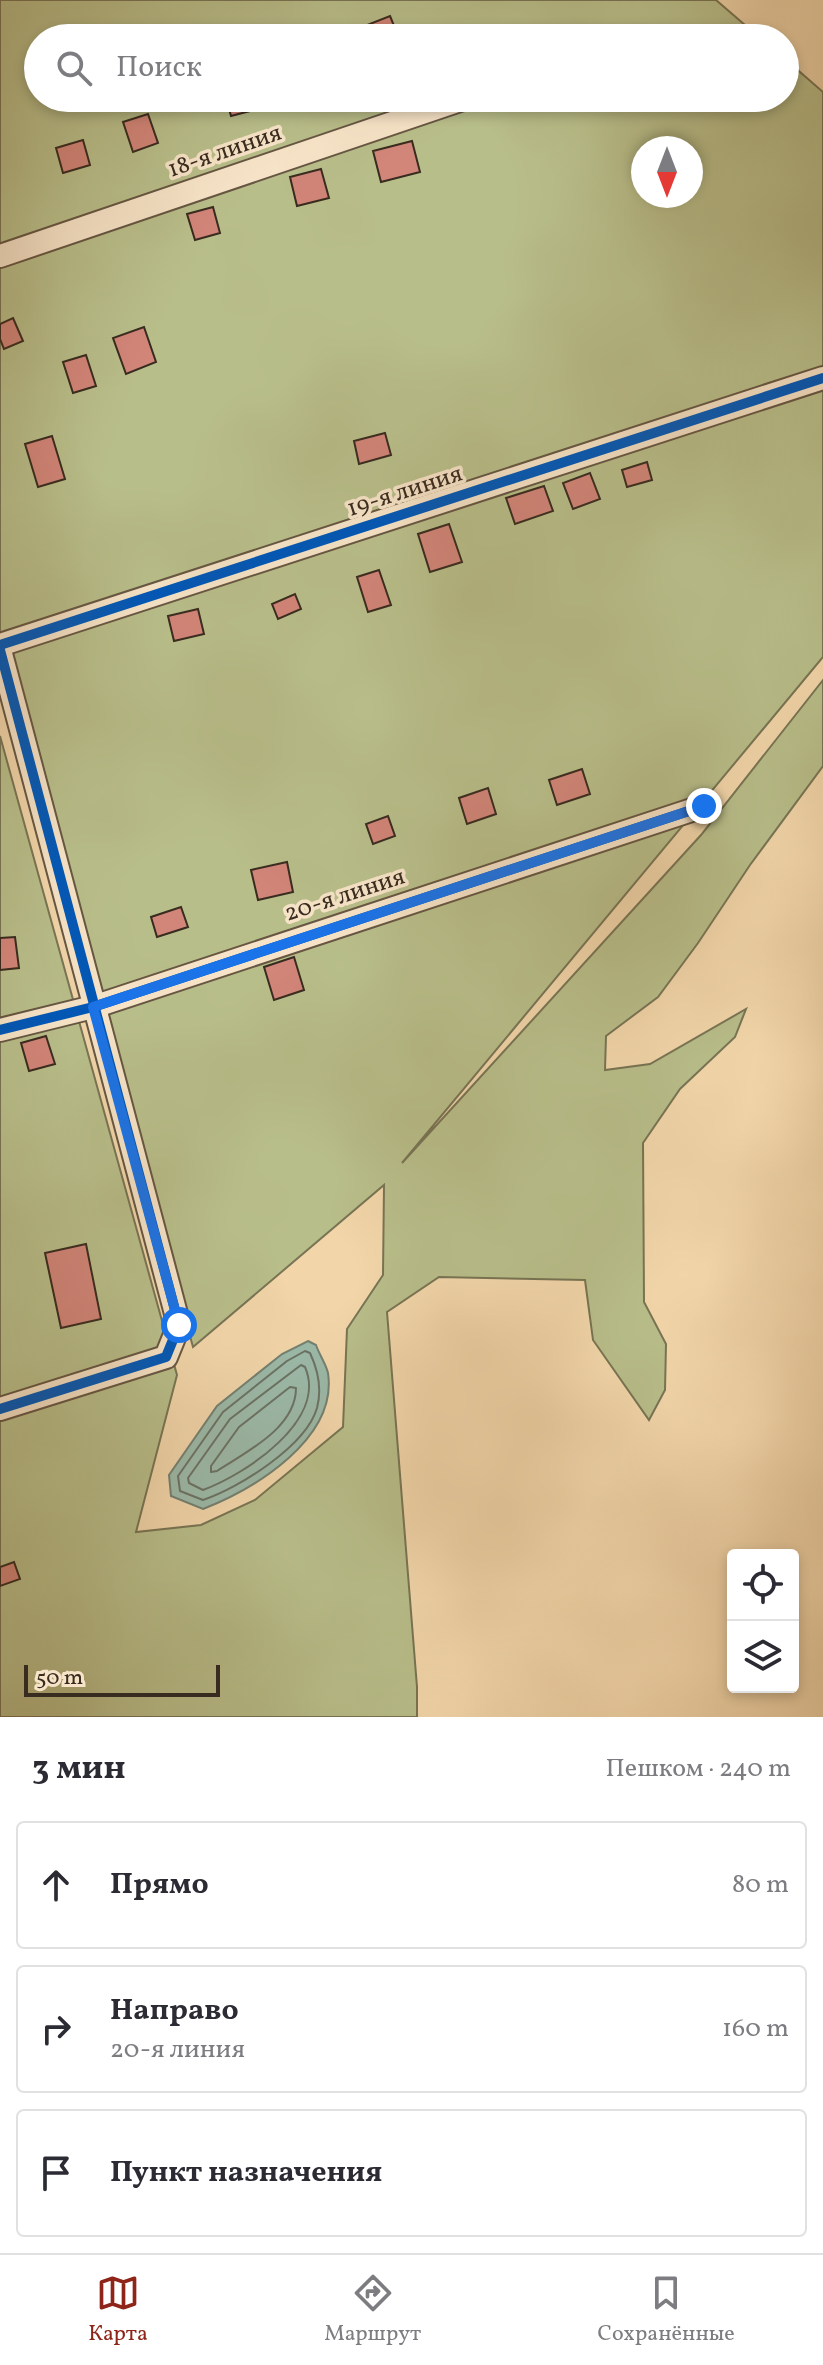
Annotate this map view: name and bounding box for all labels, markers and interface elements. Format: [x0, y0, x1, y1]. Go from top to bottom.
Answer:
search box [24, 24, 799, 112]
icon: search [52, 46, 96, 90]
text: Поиск [116, 47, 202, 89]
street label: 18-я линия [164, 117, 286, 187]
north arrow [631, 136, 703, 208]
street label: 19-я линия [343, 457, 467, 527]
route end [686, 788, 722, 824]
street label: 20-я линия [280, 861, 410, 931]
route start [161, 1307, 197, 1343]
map controls [727, 1549, 799, 1693]
button: locate [727, 1549, 799, 1621]
button: layers [727, 1621, 799, 1693]
scale bar [24, 1661, 220, 1697]
text: 50 m [36, 1663, 83, 1694]
text: 3 мин [32, 1746, 126, 1793]
text: Пешком · 240 m [606, 1751, 791, 1787]
icon: ahead [34, 1863, 78, 1907]
text: Прямо [110, 1864, 209, 1906]
text: 80 m [732, 1867, 789, 1903]
text: Направо [110, 1990, 239, 2032]
icon: right [34, 2007, 78, 2051]
text: 160 m [722, 2011, 789, 2047]
text: 20-я линия [110, 2032, 245, 2068]
icon: arrive [34, 2151, 78, 2195]
text: Пункт назначения [110, 2152, 382, 2194]
tab: Карта [88, 2271, 148, 2350]
tab: Маршрут [324, 2271, 421, 2350]
tab: Сохранённые [598, 2271, 735, 2350]

